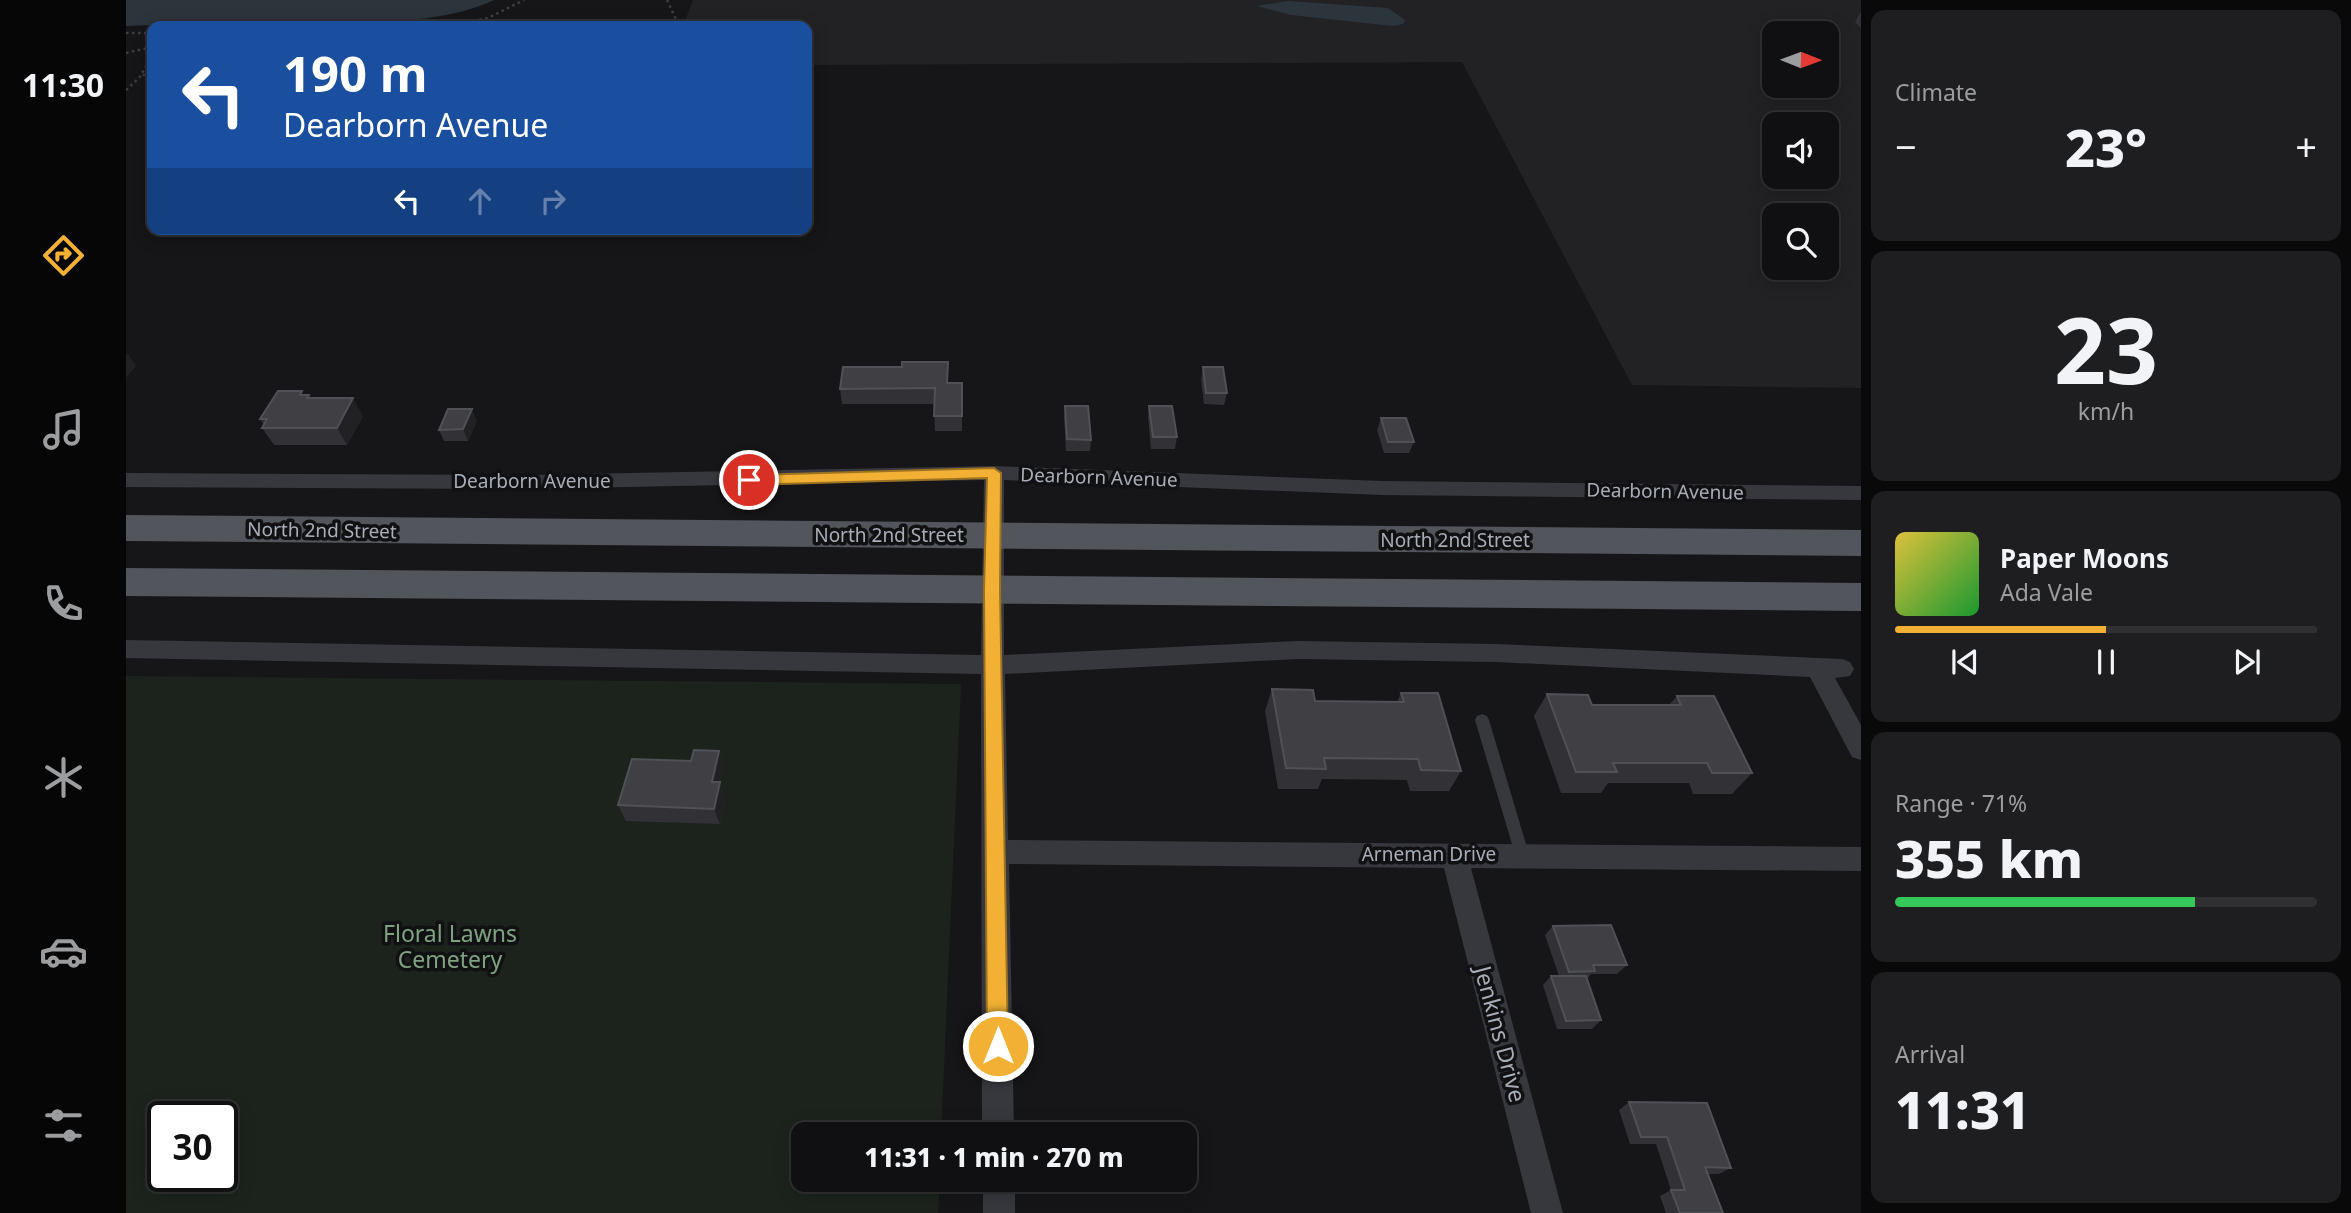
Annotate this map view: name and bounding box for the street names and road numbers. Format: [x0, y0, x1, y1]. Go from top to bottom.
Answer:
street label: Dearborn Avenue [1020, 461, 1178, 493]
street label: Dearborn Avenue [453, 468, 611, 494]
street label: Dearborn Avenue [1586, 477, 1744, 505]
street label: North 2nd Street [247, 516, 397, 544]
street label: North 2nd Street [814, 522, 964, 548]
street label: North 2nd Street [1380, 527, 1530, 553]
street label: Arneman Drive [1362, 841, 1496, 867]
street label: Jenkins Drive [1467, 960, 1535, 1106]

